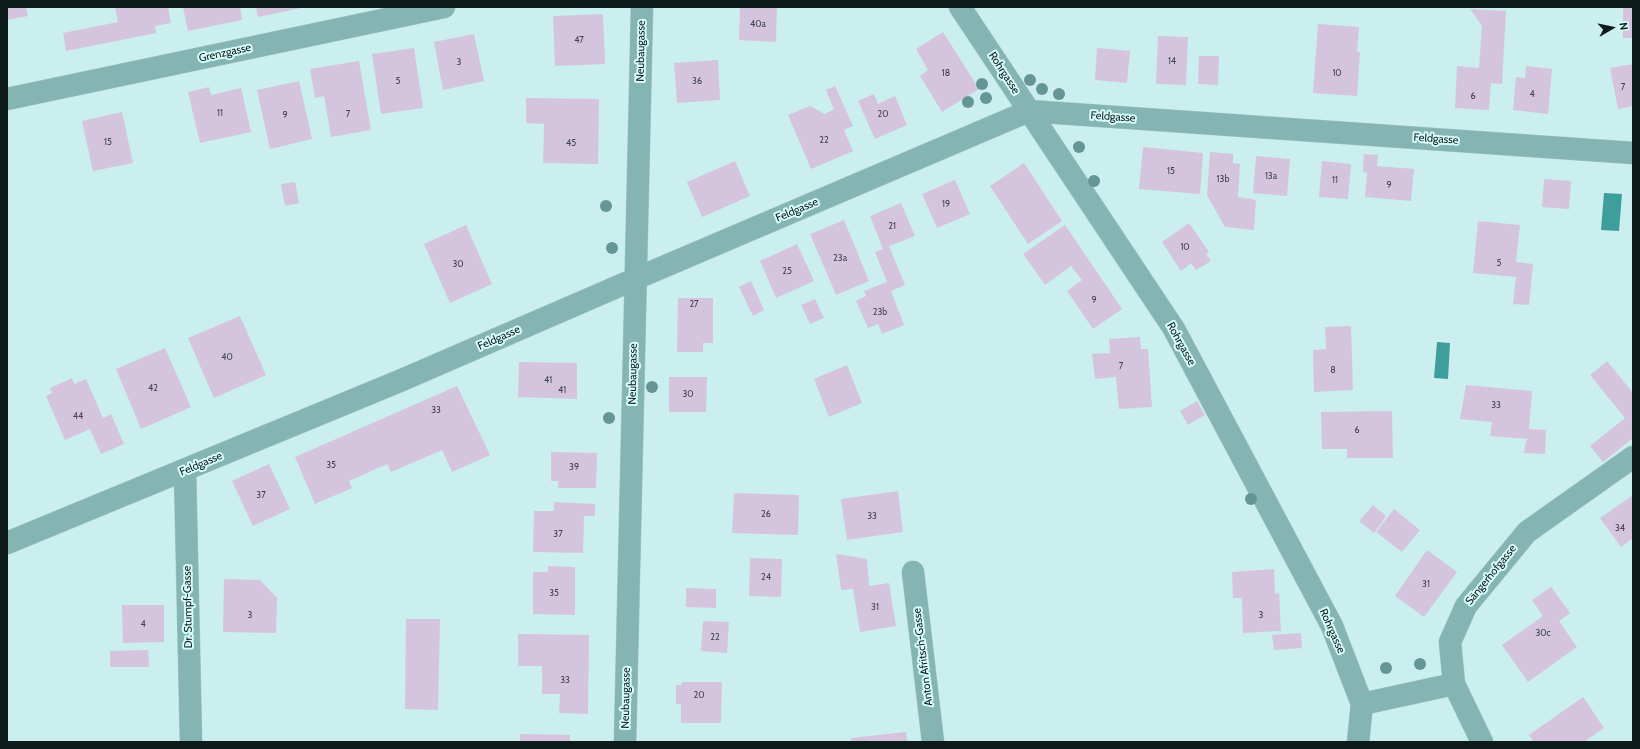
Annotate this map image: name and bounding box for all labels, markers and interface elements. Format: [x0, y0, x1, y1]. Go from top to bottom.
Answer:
north arrow [1592, 8, 1632, 48]
house number: 40a [750, 19, 766, 29]
street label: Neubaugasse [634, 20, 648, 82]
text: N [1616, 21, 1631, 31]
house number: 47 [574, 35, 584, 45]
street label: Grenzgasse [198, 41, 252, 65]
street label: Rohrgasse [986, 50, 1022, 96]
house number: 14 [1168, 56, 1176, 66]
house number: 3 [457, 57, 461, 67]
house number: 18 [942, 68, 950, 78]
house number: 10 [1332, 68, 1342, 78]
house number: 5 [396, 76, 400, 86]
house number: 36 [692, 76, 702, 86]
house number: 7 [1621, 82, 1625, 92]
house number: 4 [1529, 89, 1535, 99]
house number: 6 [1470, 91, 1476, 101]
house number: 11 [217, 108, 223, 118]
house number: 7 [346, 109, 350, 119]
house number: 20 [878, 109, 888, 119]
street label: Feldgasse [1090, 109, 1136, 125]
house number: 9 [282, 110, 288, 120]
street label: Feldgasse [1413, 131, 1459, 147]
house number: 22 [819, 135, 829, 145]
house number: 15 [104, 137, 112, 147]
house number: 45 [566, 138, 576, 148]
house number: 15 [1167, 166, 1175, 176]
house number: 13a [1265, 171, 1277, 181]
house number: 13b [1217, 174, 1229, 184]
house number: 11 [1332, 175, 1338, 185]
house number: 9 [1386, 180, 1392, 190]
street label: Feldgasse [774, 195, 820, 225]
house number: 19 [942, 199, 950, 209]
house number: 21 [888, 221, 896, 231]
house number: 10 [1180, 242, 1190, 252]
house number: 23a [833, 253, 847, 263]
house number: 5 [1497, 258, 1501, 268]
house number: 30 [452, 259, 464, 269]
house number: 25 [782, 266, 792, 276]
house number: 9 [1091, 295, 1097, 305]
house number: 27 [689, 299, 699, 309]
house number: 23b [873, 307, 887, 317]
street label: Rohrgasse [1164, 320, 1198, 368]
street label: Feldgasse [476, 323, 522, 353]
street label: Neubaugasse [626, 343, 640, 405]
house number: 40 [221, 352, 233, 362]
house number: 7 [1119, 361, 1123, 371]
house number: 8 [1330, 365, 1336, 375]
house number: 41 [544, 375, 552, 385]
house number: 42 [148, 383, 158, 393]
house number: 41 [558, 385, 566, 395]
house number: 30 [682, 389, 694, 399]
house number: 33 [1491, 400, 1501, 410]
house number: 33 [431, 405, 441, 415]
house number: 44 [73, 411, 83, 421]
house number: 6 [1354, 425, 1360, 435]
street label: Feldgasse [178, 449, 224, 479]
house number: 35 [326, 460, 336, 470]
house number: 39 [569, 462, 579, 472]
house number: 37 [256, 490, 266, 500]
house number: 26 [761, 509, 771, 519]
house number: 33 [867, 511, 877, 521]
house number: 34 [1615, 523, 1625, 533]
house number: 37 [553, 529, 563, 539]
street label: Sängerhofgasse [1463, 542, 1519, 608]
street label: Dr. Stumpf-Gasse [181, 566, 195, 648]
house number: 24 [761, 572, 771, 582]
house number: 31 [1422, 579, 1430, 589]
house number: 35 [549, 588, 559, 598]
house number: 31 [871, 602, 879, 612]
street label: Anton Afritsch-Gasse [910, 607, 936, 707]
street label: Rohrgasse [1316, 607, 1348, 655]
house number: 3 [248, 610, 252, 620]
house number: 3 [1259, 610, 1263, 620]
house number: 4 [140, 619, 146, 629]
house number: 30c [1535, 628, 1551, 638]
house number: 22 [710, 632, 720, 642]
street label: Neubaugasse [619, 667, 633, 729]
house number: 33 [560, 675, 570, 685]
house number: 20 [694, 690, 704, 700]

